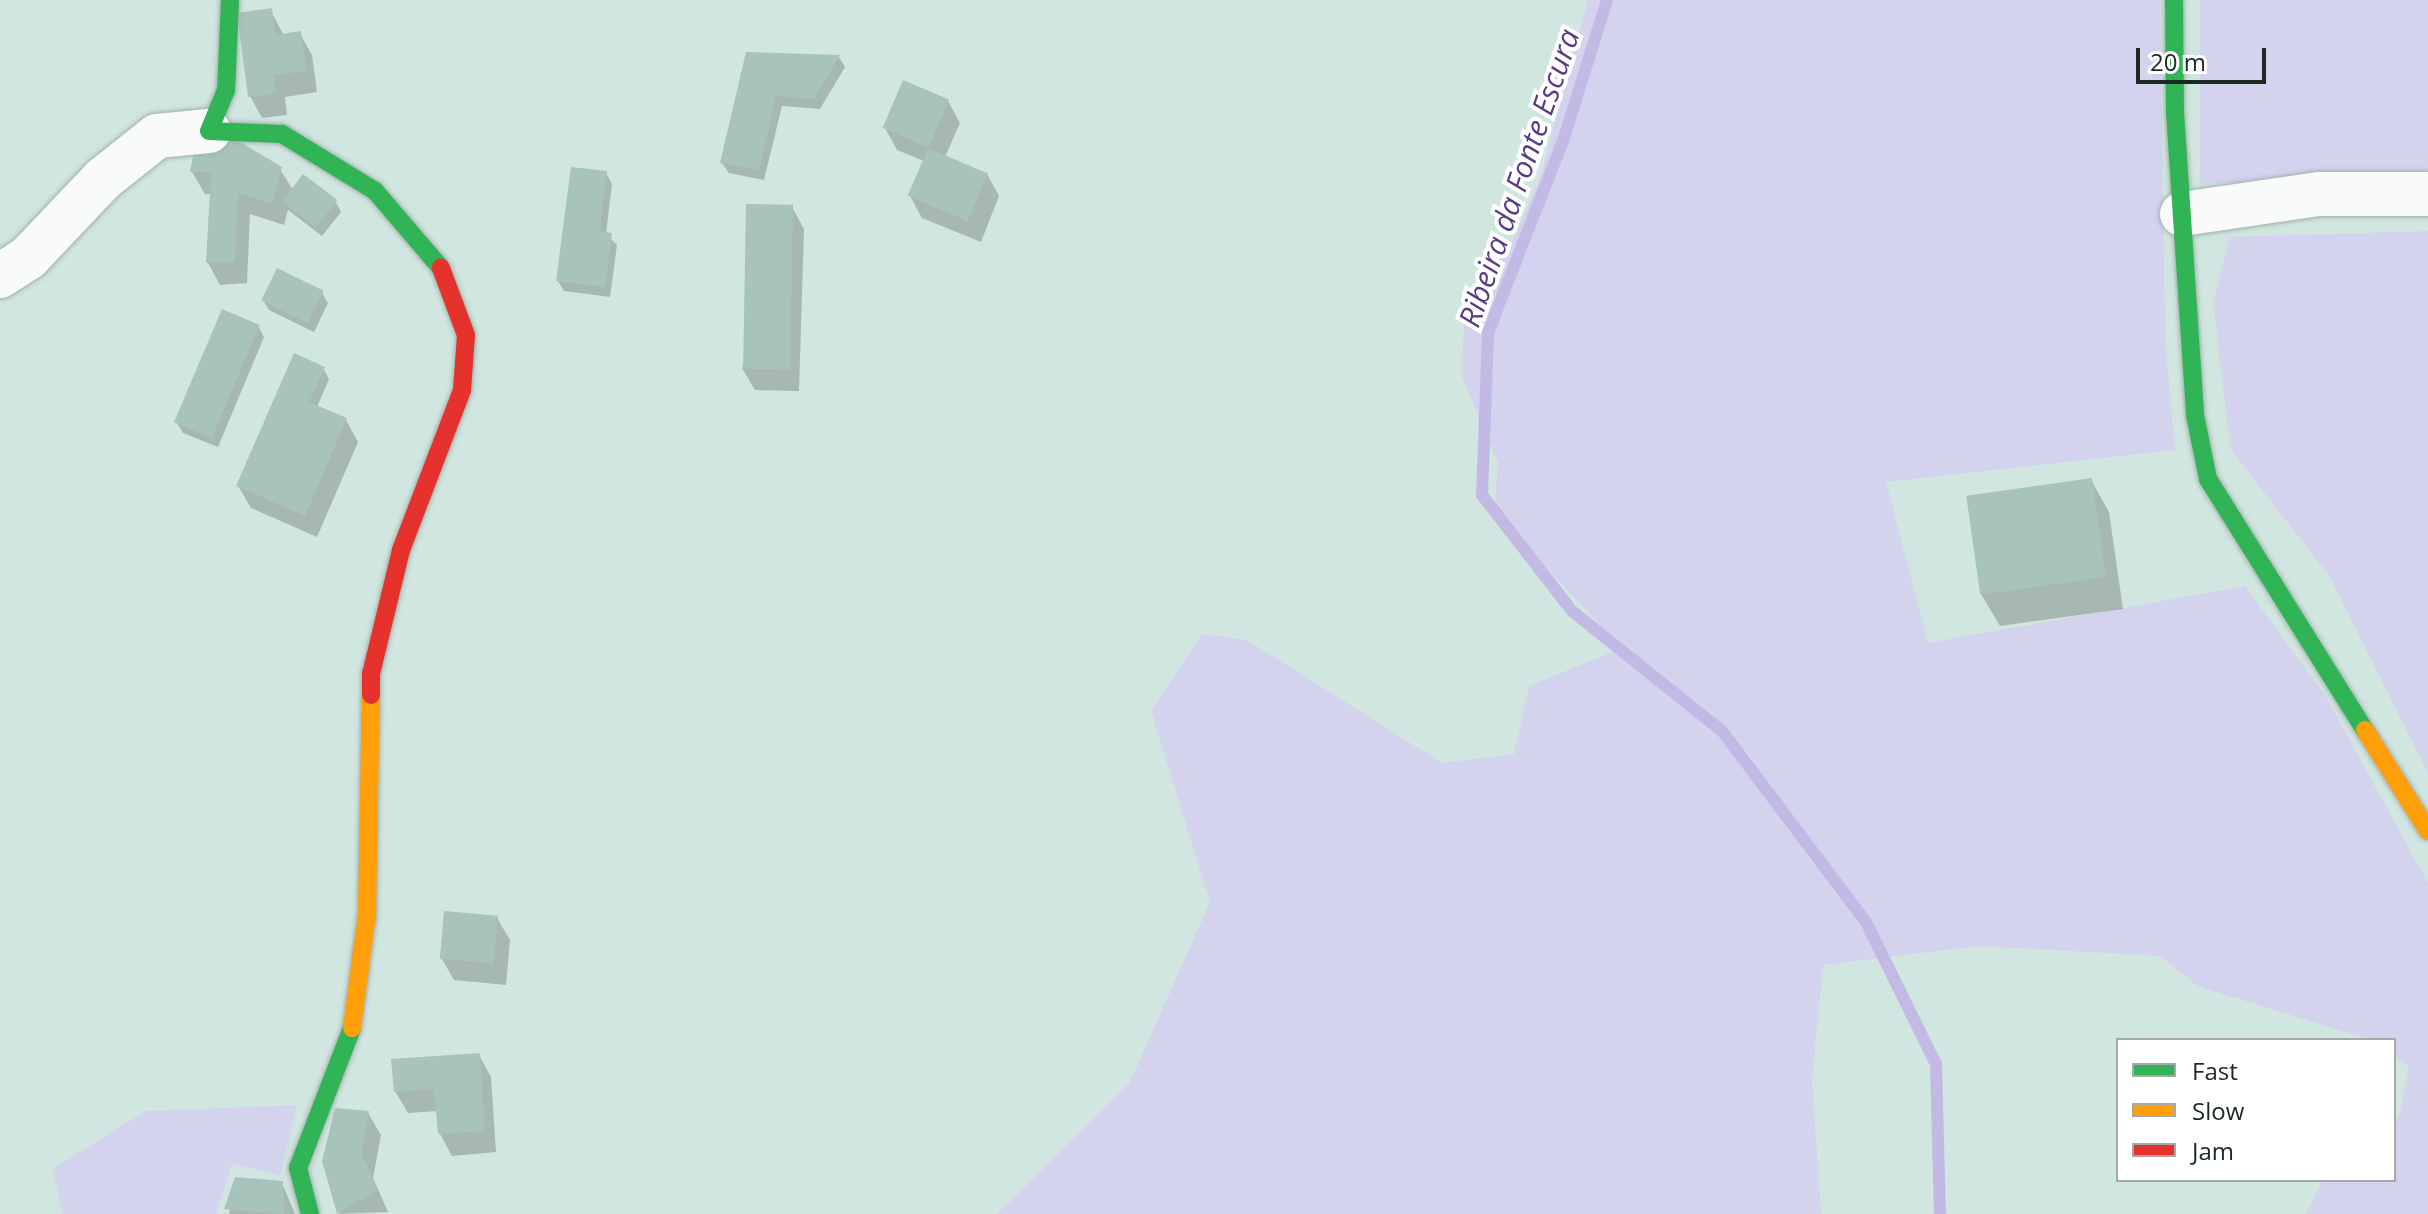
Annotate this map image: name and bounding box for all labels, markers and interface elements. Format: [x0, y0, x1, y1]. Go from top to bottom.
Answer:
water label: Ribeira da Fonte Escura [1451, 24, 1587, 332]
scale bar [2140, 32, 2270, 82]
text: 20 m [2150, 45, 2206, 78]
legend [2116, 1038, 2396, 1182]
text: Fast [2192, 1054, 2238, 1087]
text: Slow [2192, 1094, 2244, 1127]
text: Jam [2192, 1134, 2234, 1167]

